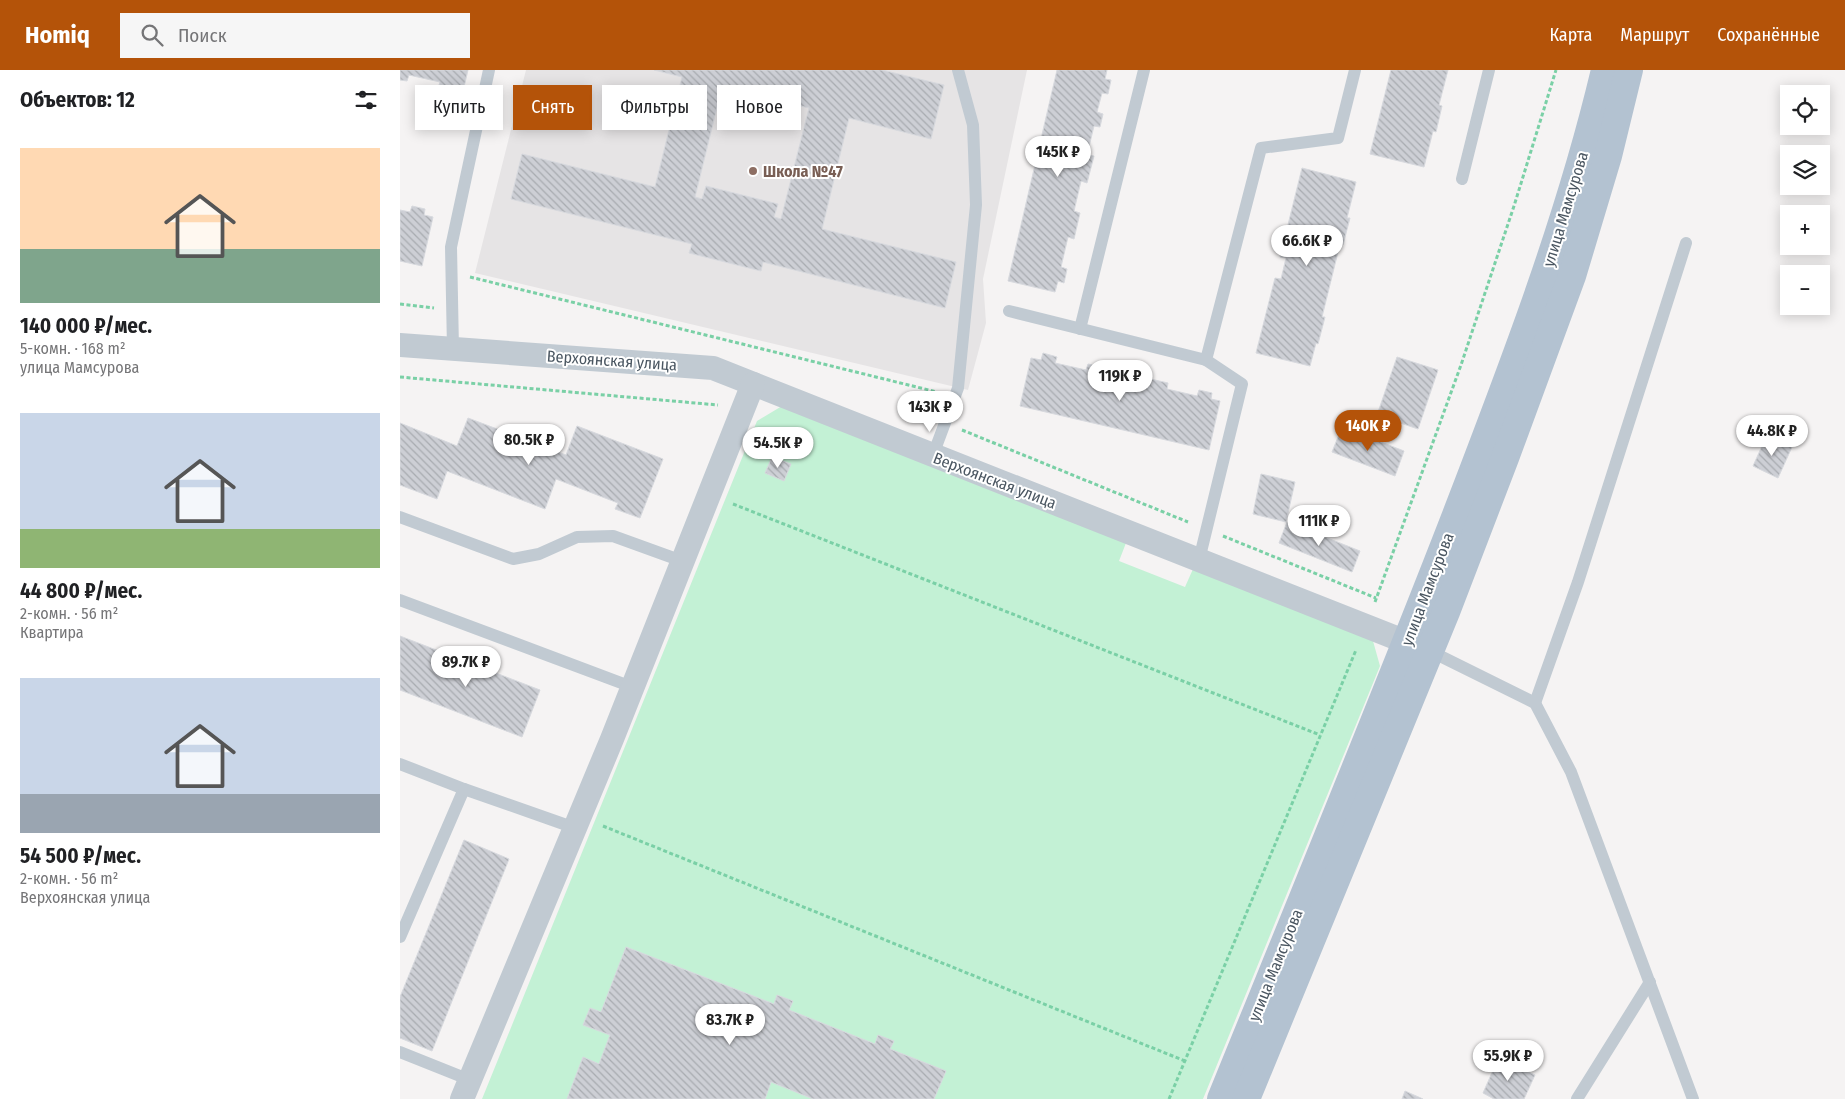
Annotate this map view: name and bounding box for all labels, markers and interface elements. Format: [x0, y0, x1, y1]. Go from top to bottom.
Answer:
search box [120, 13, 470, 58]
text: Homiq [25, 21, 90, 49]
icon: search [138, 21, 166, 49]
text: Поиск [178, 24, 227, 47]
text: Карта [1549, 24, 1592, 46]
text: Маршрут [1620, 24, 1689, 46]
text: Сохранённые [1717, 24, 1820, 46]
chip: Купить [415, 85, 503, 130]
chip: Снять [513, 85, 592, 130]
chip: Фильтры [602, 85, 707, 130]
chip: Новое [717, 85, 801, 130]
map controls [1780, 85, 1830, 315]
button: locate [1780, 85, 1830, 135]
icon: filters [352, 86, 380, 114]
text: Объектов: 12 [20, 87, 135, 113]
pin: 145K ₽ [1017, 136, 1099, 178]
text: 145K ₽ [1036, 142, 1080, 161]
button: layers [1780, 145, 1830, 195]
street label: улица Мамсурова [1539, 149, 1592, 269]
place label: Школа №47 [763, 162, 843, 181]
marker: Школа №47 [747, 165, 759, 177]
icon: home [155, 181, 245, 271]
button: + [1780, 205, 1830, 255]
pin: 66.6K ₽ [1261, 224, 1353, 267]
text: 66.6K ₽ [1282, 231, 1332, 250]
button: − [1780, 265, 1830, 315]
text: 140 000 ₽/мес. [20, 313, 152, 339]
text: 5-комн. · 168 m² [20, 339, 126, 358]
street label: Верхоянская улица [546, 346, 678, 375]
text: улица Мамсурова [20, 358, 139, 377]
pin: 119K ₽ [1079, 360, 1161, 402]
text: 119K ₽ [1099, 366, 1141, 385]
pin: 143K ₽ [889, 390, 971, 433]
text: 143K ₽ [908, 397, 952, 416]
pin: 140K ₽ [1327, 410, 1409, 452]
pin: 44.8K ₽ [1726, 414, 1818, 457]
text: 140K ₽ [1345, 416, 1391, 435]
text: 44.8K ₽ [1747, 421, 1797, 440]
pin: 80.5K ₽ [483, 424, 575, 466]
pin: 54.5K ₽ [732, 426, 824, 469]
text: 80.5K ₽ [504, 430, 554, 449]
text: 54.5K ₽ [753, 433, 803, 452]
icon: home [155, 446, 245, 536]
street label: Верхоянская улица [931, 448, 1059, 513]
pin: 111K ₽ [1278, 504, 1360, 547]
text: 111K ₽ [1298, 511, 1340, 530]
street label: улица Мамсурова [1397, 530, 1458, 648]
text: 44 800 ₽/мес. [20, 578, 142, 604]
text: 2-комн. · 56 m² [20, 604, 118, 623]
text: Квартира [20, 623, 84, 642]
pin: 89.7K ₽ [420, 646, 512, 688]
text: 89.7K ₽ [442, 652, 490, 671]
icon: home [155, 711, 245, 801]
text: 54 500 ₽/мес. [20, 843, 141, 869]
text: 2-комн. · 56 m² [20, 869, 118, 888]
text: Верхоянская улица [20, 888, 150, 907]
street label: улица Мамсурова [1244, 906, 1307, 1024]
pin: 83.7K ₽ [684, 1004, 776, 1046]
text: 83.7K ₽ [706, 1010, 754, 1029]
pin: 55.9K ₽ [1462, 1040, 1554, 1082]
text: 55.9K ₽ [1484, 1046, 1532, 1065]

